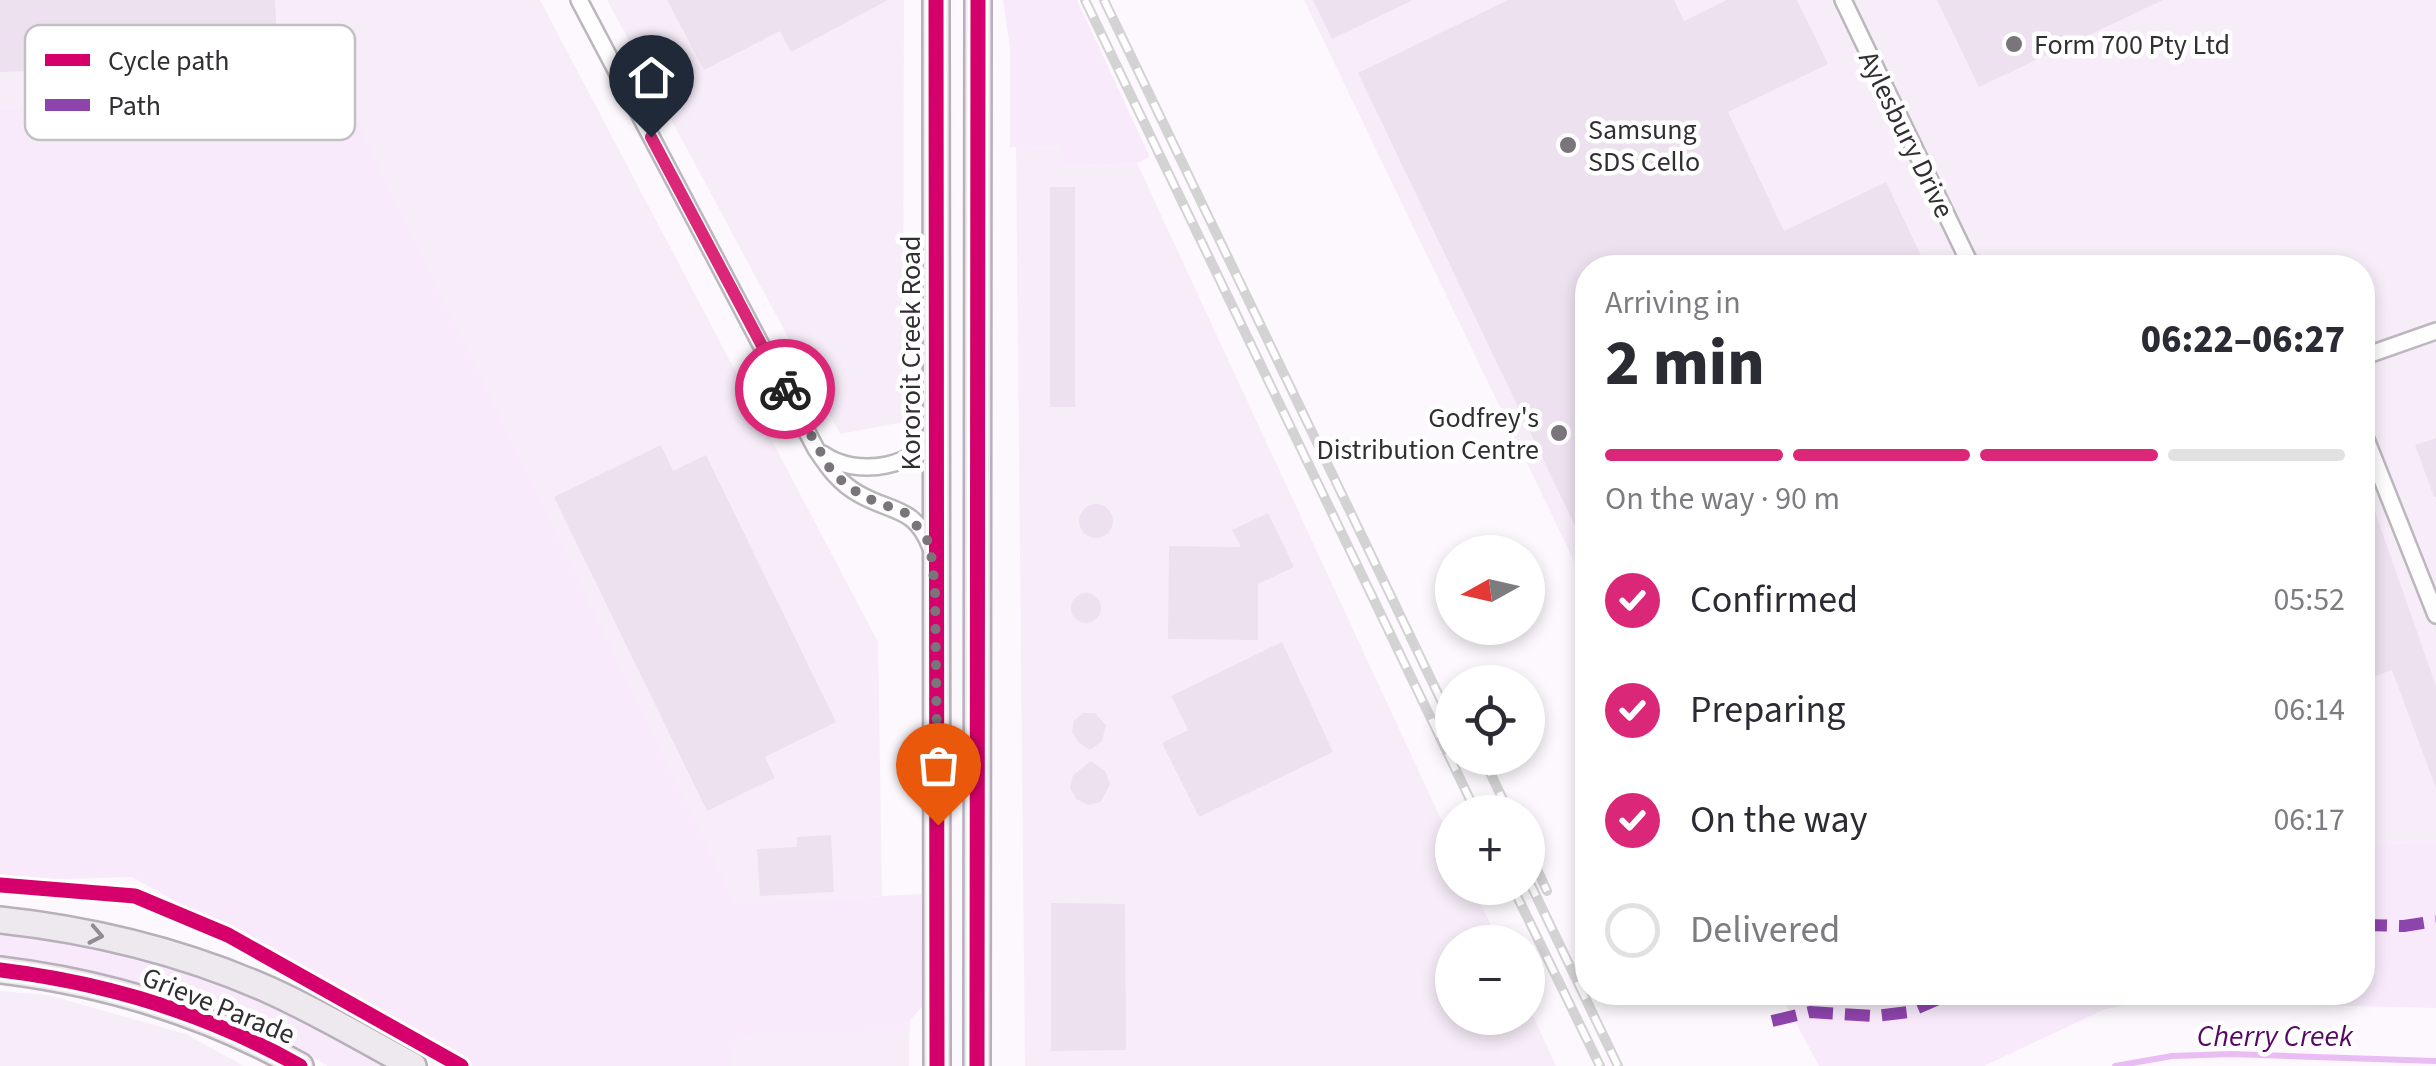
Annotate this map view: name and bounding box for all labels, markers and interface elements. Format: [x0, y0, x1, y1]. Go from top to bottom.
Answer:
legend [25, 25, 355, 140]
place label: Form 700 Pty Ltd [2034, 25, 2230, 65]
marker: Form 700 Pty Ltd [2003, 33, 2025, 55]
pin [609, 35, 694, 138]
text: Cycle path [108, 41, 230, 81]
street label: Aylesbury Drive [1848, 44, 1964, 225]
icon: home [624, 50, 679, 105]
text: Path [108, 86, 161, 126]
place label: Samsung SDS Cello [1588, 110, 1700, 182]
marker: Samsung SDS Cello [1557, 134, 1579, 156]
street label: Kororoit Creek Road [891, 235, 931, 471]
text: Arriving in [1605, 280, 1741, 326]
text: 06:22–06:27 [2141, 313, 2345, 367]
text: 2 min [1605, 317, 1765, 410]
courier [735, 339, 835, 439]
icon: bike [758, 362, 813, 417]
place label: Godfrey's Distribution Centre [1317, 398, 1539, 470]
marker: Godfrey's Distribution Centre [1548, 422, 1570, 444]
text: On the way · 90 m [1605, 476, 1840, 522]
north arrow [1435, 535, 1545, 645]
map controls [1435, 535, 1545, 1035]
icon: check [1605, 573, 1660, 628]
text: Confirmed [1690, 573, 1858, 627]
text: 05:52 [2273, 577, 2345, 623]
button: locate [1435, 665, 1545, 775]
icon: check [1605, 683, 1660, 738]
text: Preparing [1690, 683, 1845, 737]
text: 06:14 [2273, 687, 2345, 733]
pin [896, 723, 981, 826]
icon: bag [911, 738, 966, 793]
icon: check [1605, 793, 1660, 848]
text: On the way [1690, 793, 1867, 847]
button: + [1435, 795, 1545, 905]
text: 06:17 [2273, 797, 2345, 843]
text: Delivered [1690, 903, 1840, 957]
one-way arrow [88, 923, 105, 944]
button: − [1435, 925, 1545, 1035]
street label: Grieve Parade [136, 957, 301, 1055]
water label: Cherry Creek [2197, 1015, 2354, 1058]

